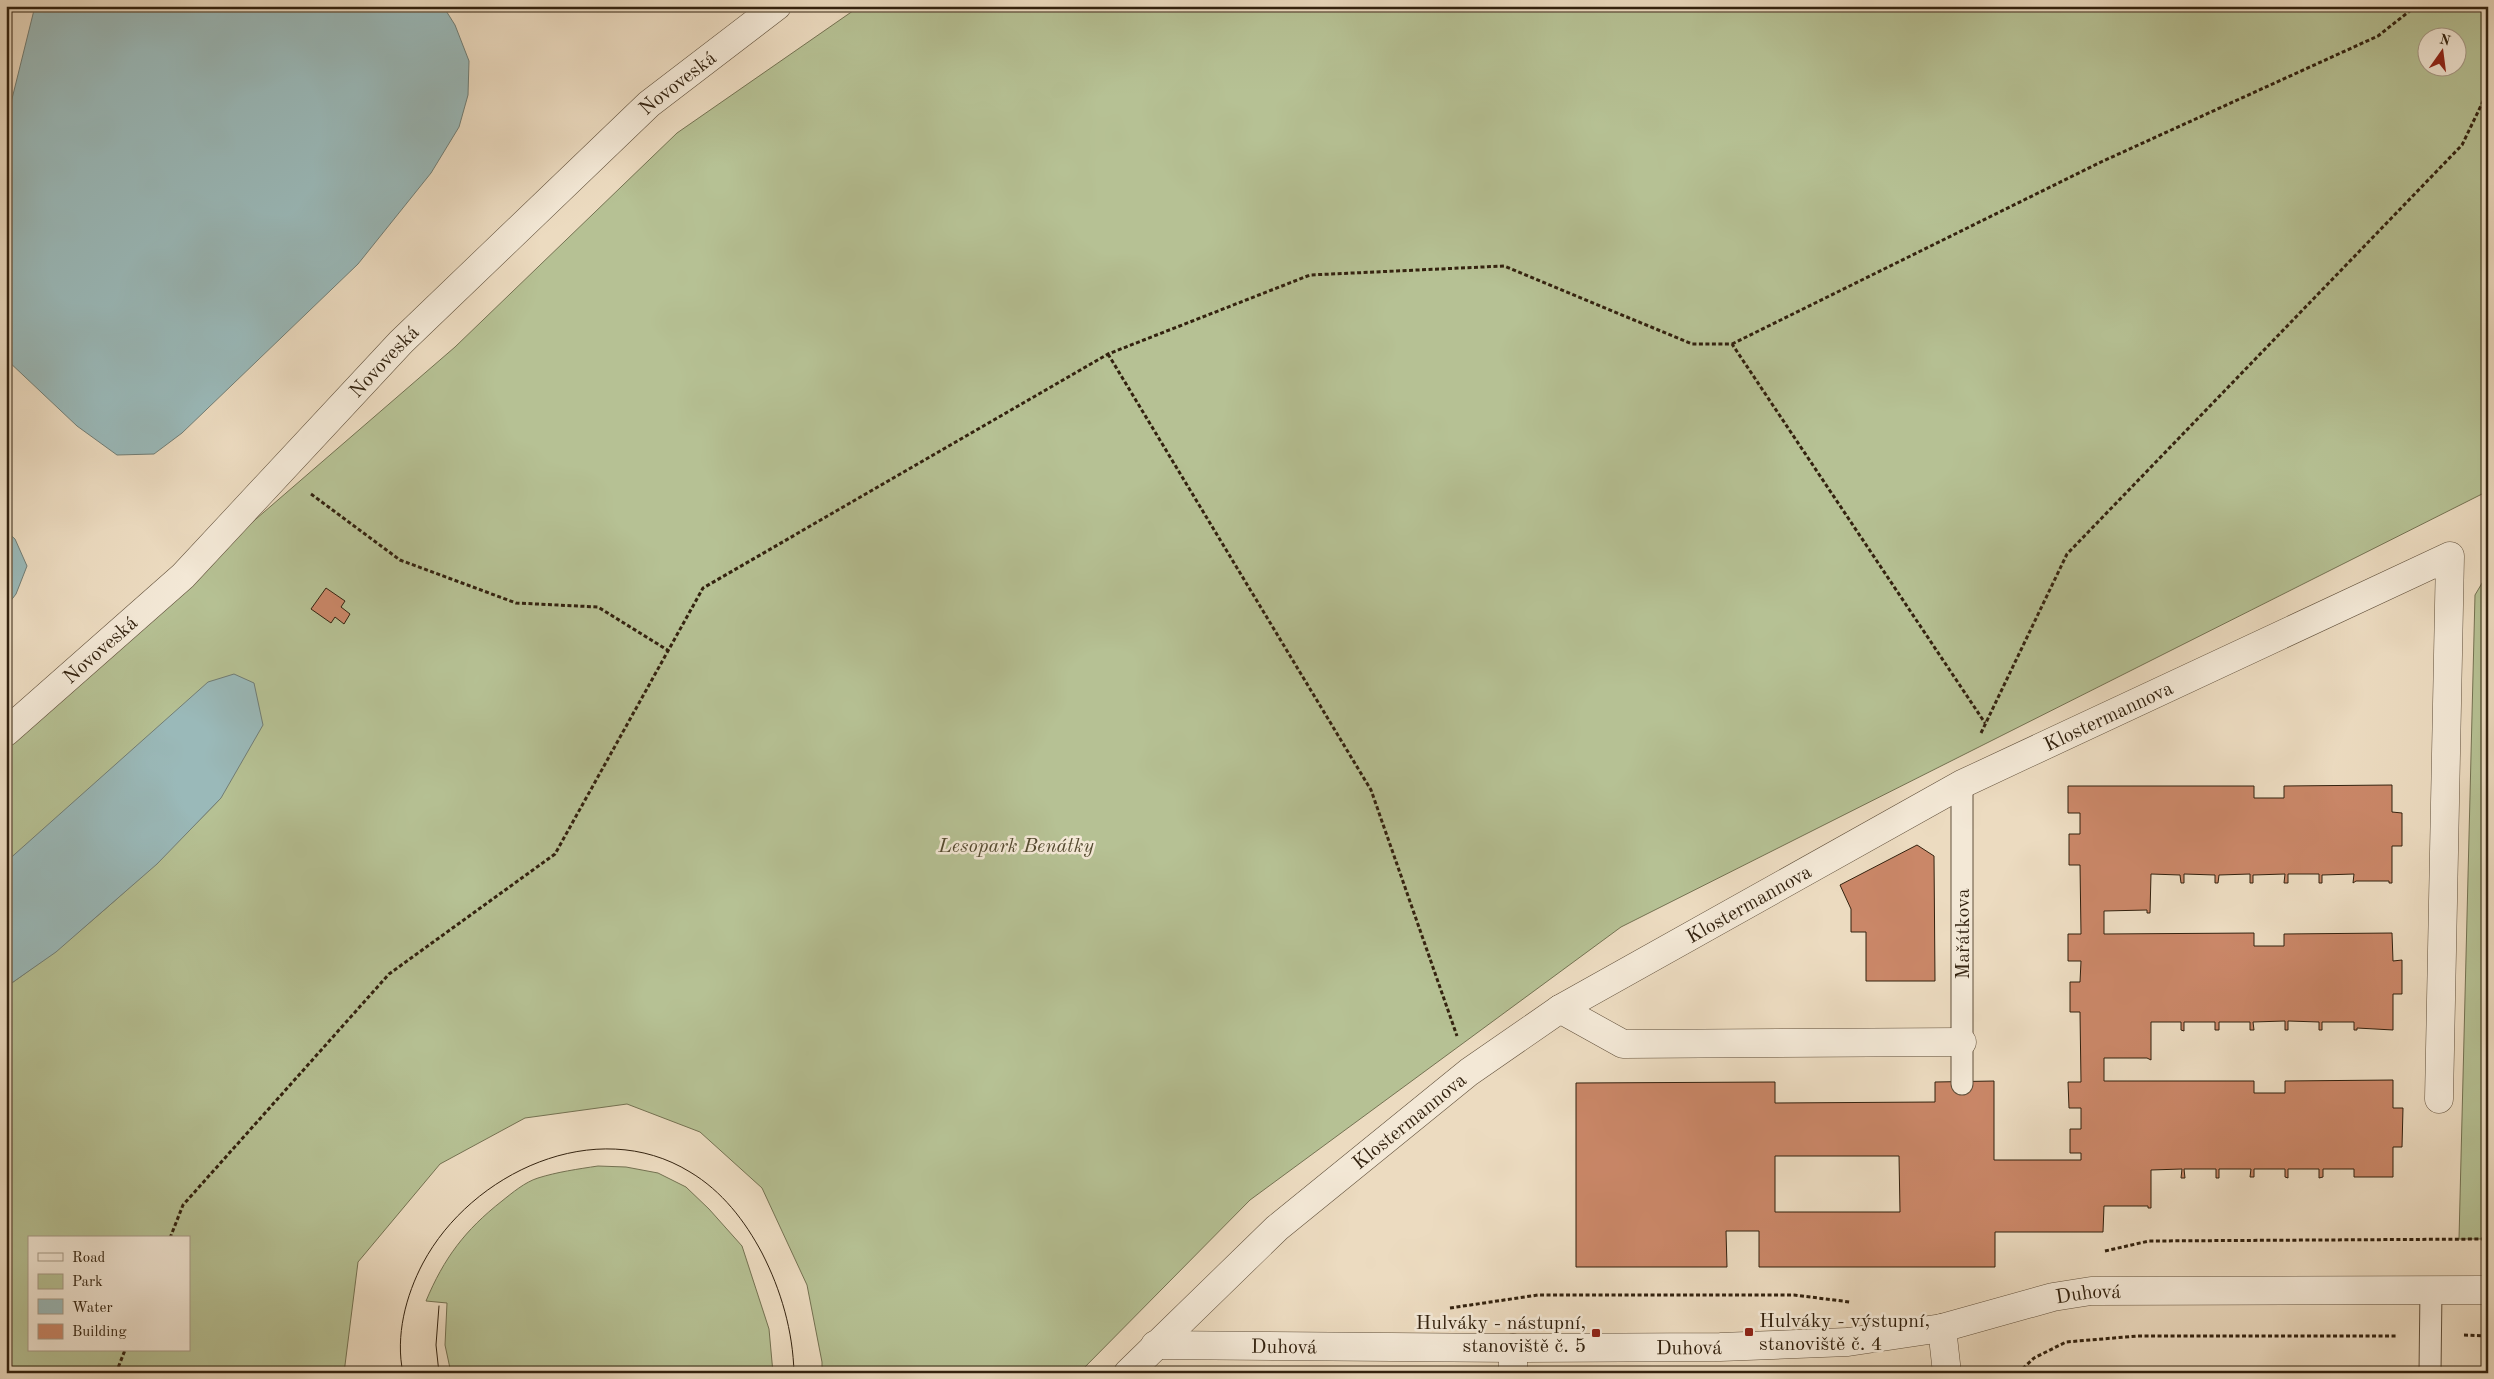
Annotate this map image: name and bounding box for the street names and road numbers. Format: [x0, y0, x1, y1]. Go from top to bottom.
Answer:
street label: Novoveská [636, 48, 721, 120]
street label: Novoveská [347, 322, 424, 402]
street label: Novoveská [60, 613, 142, 688]
street label: Klostermannova [2041, 679, 2177, 756]
street label: Klostermannova [1684, 862, 1816, 948]
street label: Mařátkova [1954, 888, 1974, 980]
street label: Klostermannova [1350, 1070, 1471, 1174]
street label: Duhová [2054, 1283, 2121, 1308]
street label: Duhová [1251, 1338, 1317, 1358]
street label: Duhová [1656, 1339, 1722, 1359]

